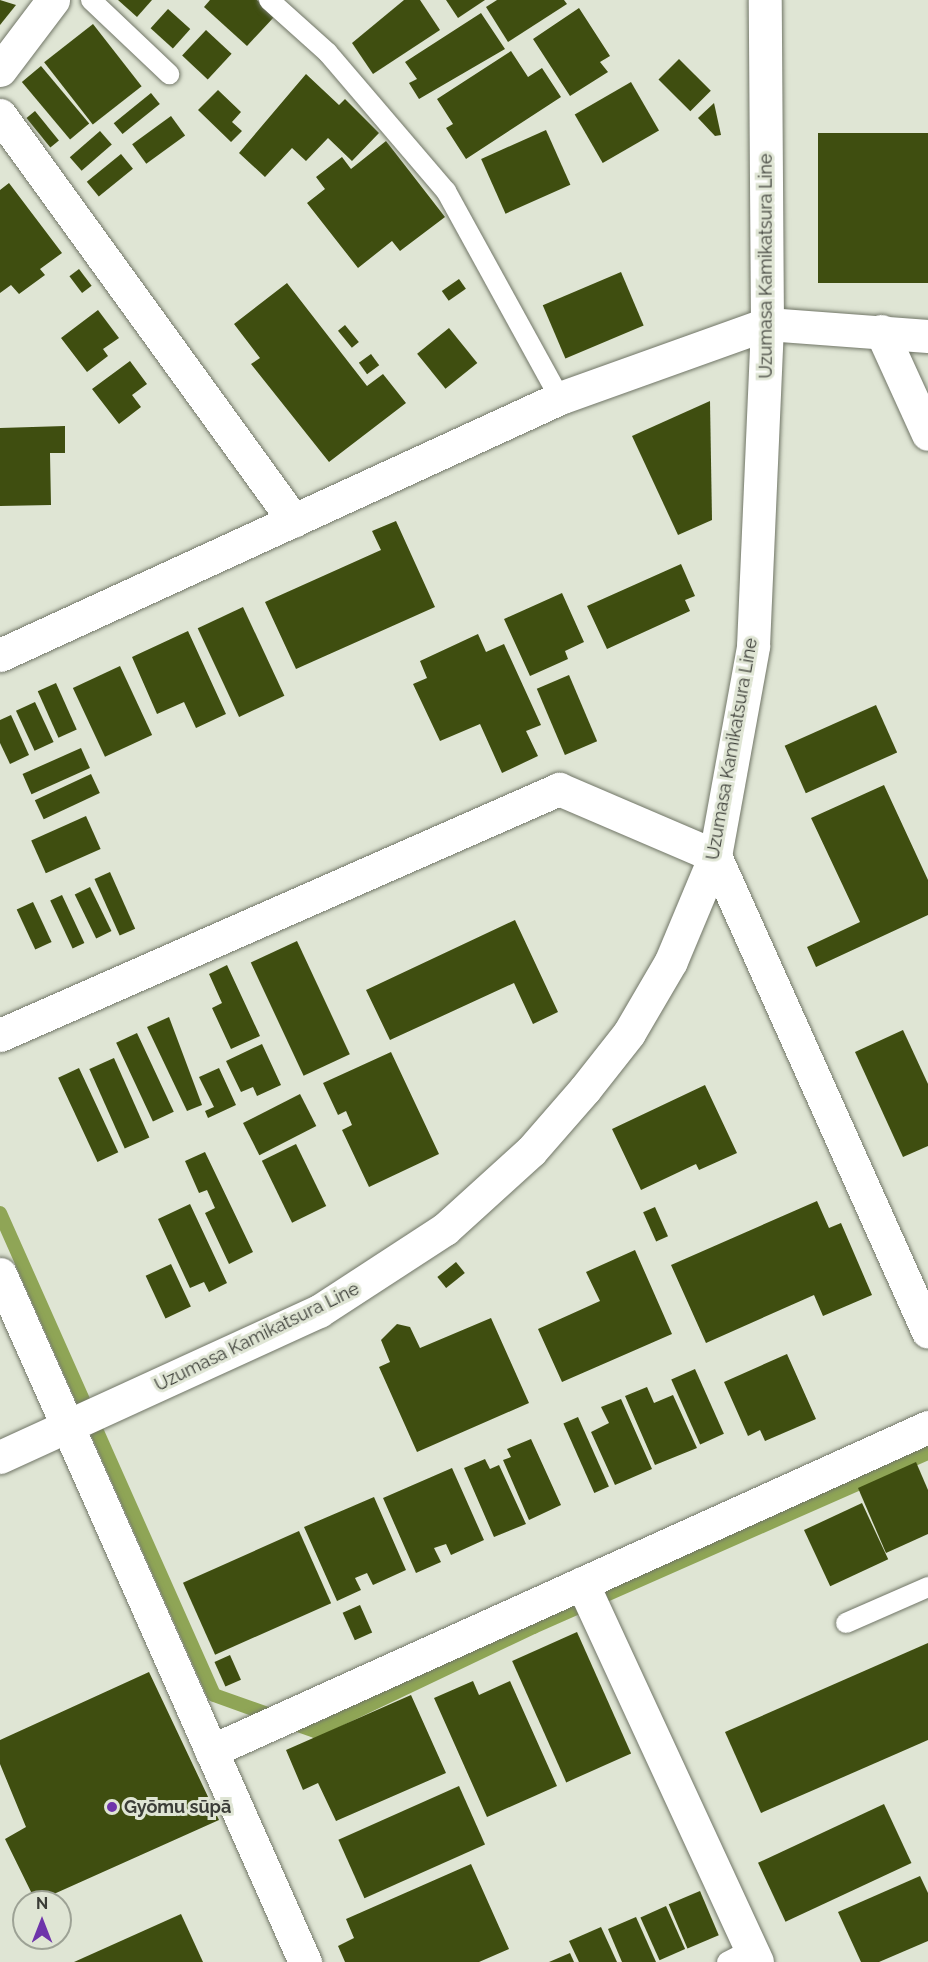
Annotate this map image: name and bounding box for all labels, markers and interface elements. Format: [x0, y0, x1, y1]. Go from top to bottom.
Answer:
street label: Uzumasa Kamikatsura Line [755, 153, 777, 379]
street label: Uzumasa Kamikatsura Line [702, 636, 762, 862]
street label: Uzumasa Kamikatsura Line [151, 1278, 363, 1396]
place label: Gyōmu sūpā [124, 1796, 231, 1818]
marker: Gyōmu sūpā [105, 1800, 119, 1814]
north arrow [12, 1890, 72, 1950]
text: N [36, 1894, 48, 1913]

